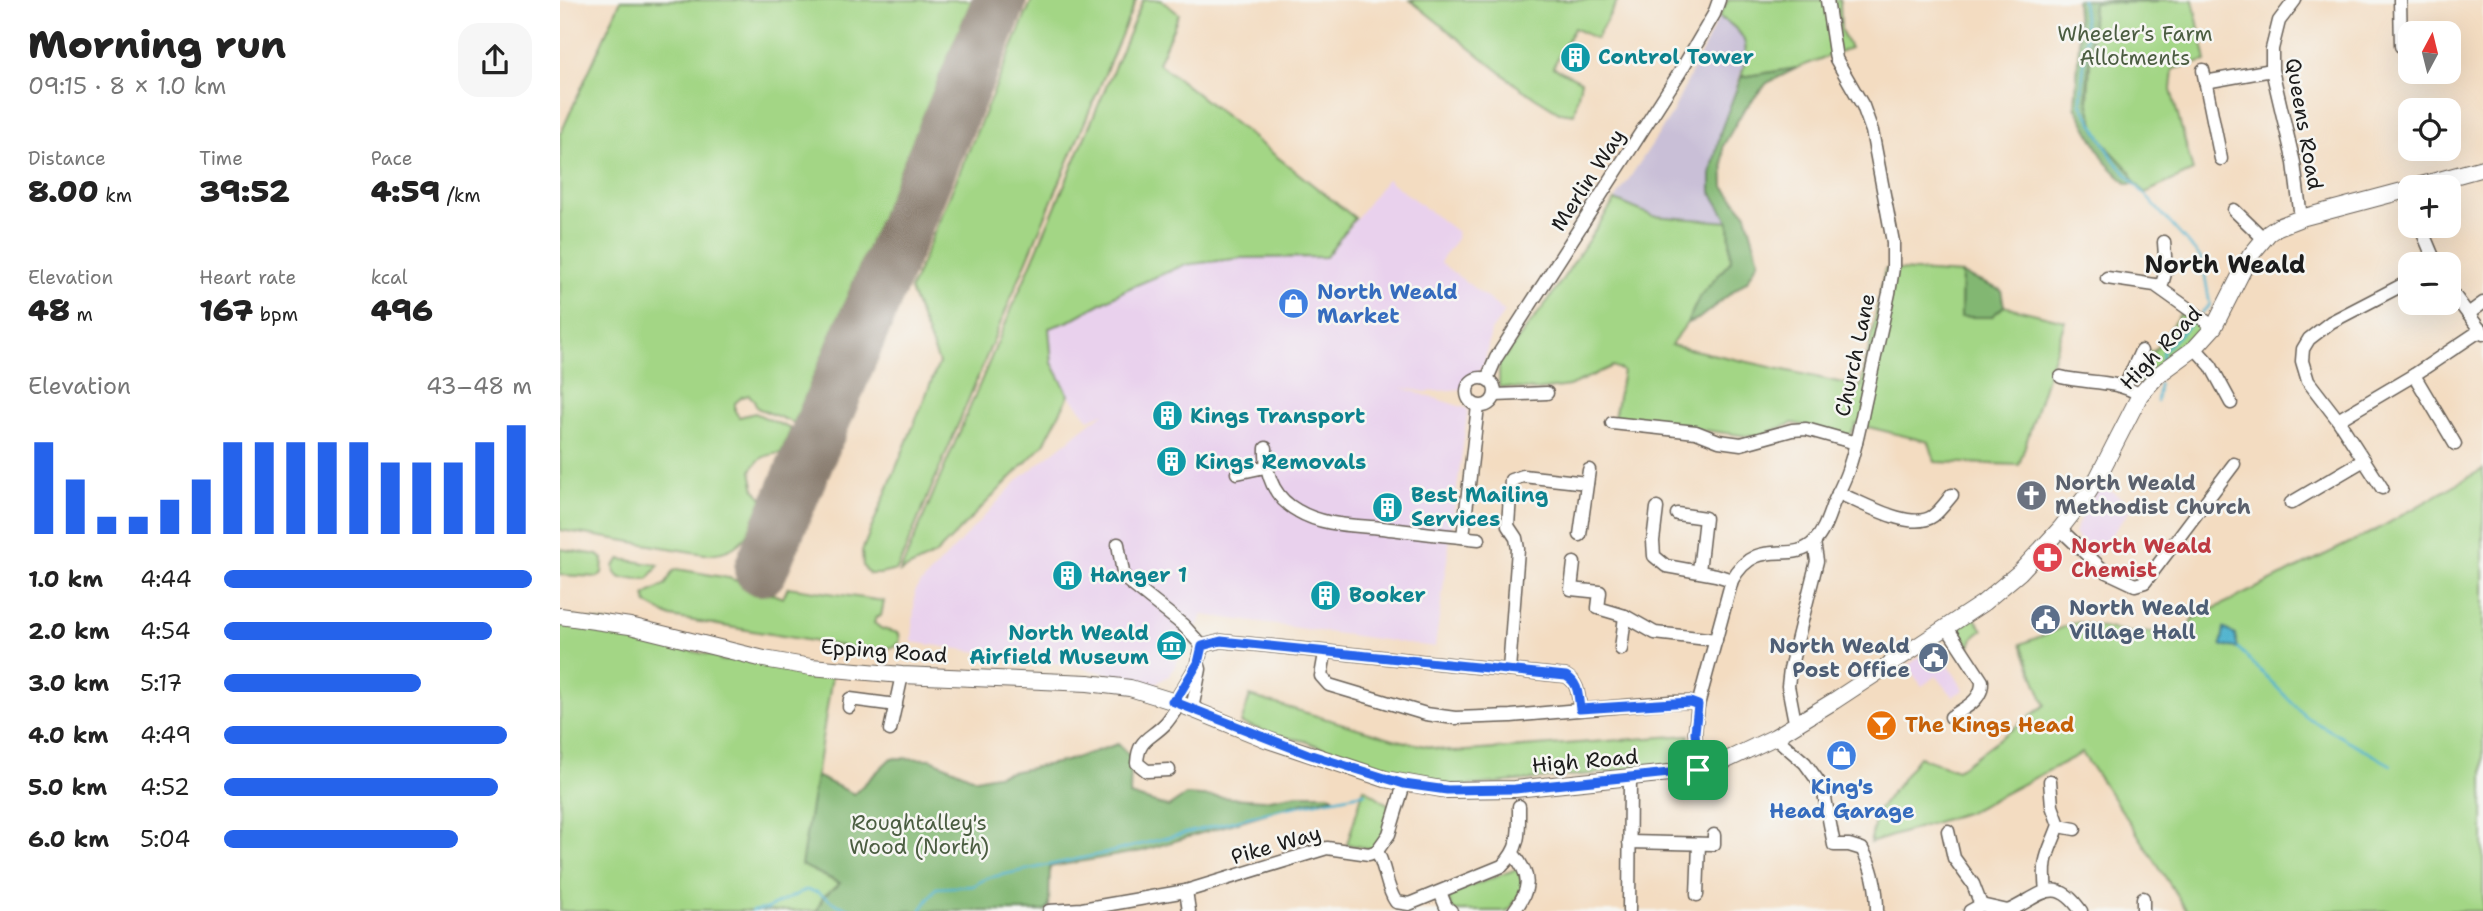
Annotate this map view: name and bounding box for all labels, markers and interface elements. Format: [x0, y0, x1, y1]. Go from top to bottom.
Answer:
text: Morning run [28, 19, 286, 70]
park label: Wheeler's Farm Allotments [2057, 20, 2213, 72]
north arrow [2398, 21, 2460, 84]
map controls [2398, 21, 2461, 315]
button: share [458, 23, 532, 97]
building icon: Control Tower [1558, 40, 1592, 74]
place label: Control Tower [1598, 43, 1754, 71]
street label: Queens Road [2279, 56, 2329, 192]
text: 09:15 · 8 × 1.0 km [28, 71, 226, 101]
button: locate [2398, 98, 2461, 161]
street label: Merlin Way [1544, 123, 1632, 237]
text: Distance [28, 146, 106, 171]
text: Time [199, 146, 243, 171]
text: Pace [371, 146, 412, 171]
text: 8.00 [28, 171, 99, 212]
text: 39:52 [199, 171, 290, 212]
text: 4:59 [371, 171, 440, 212]
button: + [2398, 175, 2461, 238]
text: km [99, 183, 132, 208]
text: /km [440, 183, 481, 208]
district label: North Weald [2145, 249, 2305, 281]
button: − [2398, 252, 2461, 315]
text: Elevation [28, 265, 113, 290]
text: Heart rate [199, 265, 296, 290]
text: kcal [371, 265, 408, 290]
place label: North Weald Market [1317, 278, 1458, 330]
shop icon: North Weald Market [1277, 287, 1311, 321]
text: 48 [28, 290, 70, 331]
text: 167 [199, 290, 253, 331]
text: 496 [371, 290, 433, 331]
street label: Church Lane [1828, 291, 1882, 419]
street label: High Road [2114, 300, 2208, 396]
text: m [70, 302, 93, 327]
text: bpm [253, 302, 298, 327]
text: Elevation [28, 371, 131, 401]
text: 43–48 m [426, 371, 532, 401]
building icon: Kings Transport [1150, 399, 1184, 433]
place label: Kings Transport [1190, 402, 1365, 430]
building icon: Kings Removals [1155, 445, 1189, 479]
place label: Kings Removals [1195, 448, 1366, 476]
place label: North Weald Methodist Church [2055, 469, 2251, 521]
church icon: North Weald Methodist Church [2015, 478, 2049, 512]
place label: Best Mailing Services [1411, 481, 1548, 533]
building icon: Best Mailing Services [1371, 490, 1405, 524]
place label: North Weald Chemist [2071, 532, 2212, 584]
pharmacy icon: North Weald Chemist [2031, 541, 2065, 575]
building icon: Hanger 1 [1050, 558, 1084, 592]
place label: Hanger 1 [1090, 561, 1187, 589]
text: 1.0 km [28, 564, 103, 594]
text: 4:44 [140, 564, 192, 594]
building icon: Booker [1309, 578, 1343, 612]
place label: Booker [1349, 581, 1426, 609]
place label: North Weald Village Hall [2069, 594, 2210, 646]
public building icon: North Weald Village Hall [2029, 603, 2063, 637]
text: 2.0 km [28, 616, 110, 646]
text: 4:54 [140, 616, 191, 646]
place label: North Weald Airfield Museum [969, 619, 1149, 671]
museum icon: North Weald Airfield Museum [1155, 628, 1189, 662]
place label: North Weald Post Office [1769, 632, 1910, 684]
street label: Epping Road [820, 633, 948, 669]
public building icon: North Weald Post Office [1916, 641, 1950, 675]
text: 3.0 km [28, 668, 109, 698]
text: 5:17 [140, 668, 182, 698]
bar icon: The Kings Head [1865, 708, 1899, 742]
place label: The Kings Head [1905, 711, 2074, 739]
text: 4.0 km [28, 720, 109, 750]
text: 4:49 [140, 720, 191, 750]
shop icon: King's Head Garage [1825, 738, 1859, 772]
pin [1668, 740, 1728, 800]
street label: High Road [1531, 742, 1639, 780]
icon: arrive [1679, 751, 1717, 789]
text: 5.0 km [28, 772, 107, 802]
text: 4:52 [140, 772, 190, 802]
place label: King's Head Garage [1769, 773, 1915, 825]
park label: Roughtalley's Wood (North) [849, 809, 989, 861]
street label: Pike Way [1228, 819, 1324, 871]
text: 6.0 km [28, 824, 109, 854]
text: 5:04 [140, 824, 190, 854]

